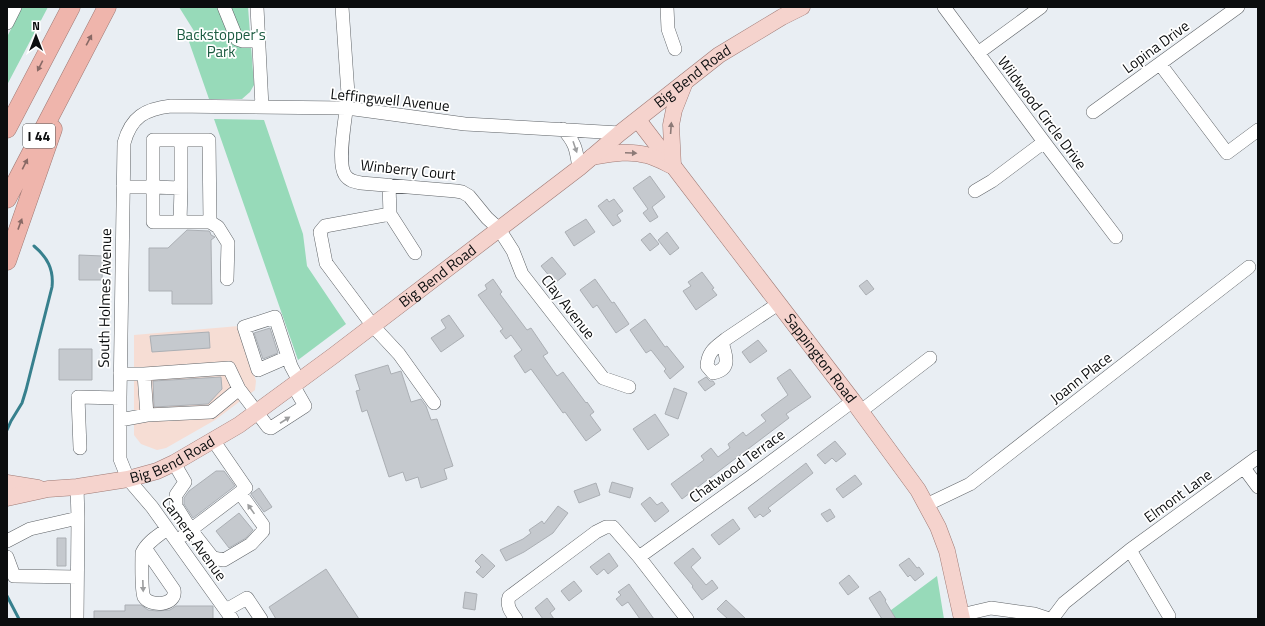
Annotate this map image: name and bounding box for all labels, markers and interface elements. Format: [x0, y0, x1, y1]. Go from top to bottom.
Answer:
street label: Lopina Drive [1117, 14, 1194, 79]
north arrow [16, 16, 56, 56]
text: N [32, 18, 40, 34]
park label: Backstopper's Park [176, 23, 266, 63]
one-way arrow [86, 34, 92, 46]
street label: Big Bend Road [649, 38, 735, 113]
street label: Wildwood Circle Drive [992, 51, 1093, 174]
one-way arrow [36, 61, 43, 72]
street label: Leffingwell Avenue [329, 82, 451, 117]
one-way arrow [667, 122, 674, 134]
road number: I 44 [23, 124, 55, 148]
one-way arrow [572, 142, 578, 154]
one-way arrow [625, 150, 638, 156]
street label: Winberry Court [359, 153, 457, 186]
one-way arrow [22, 158, 28, 170]
one-way arrow [17, 218, 23, 230]
street label: South Holmes Avenue [92, 228, 117, 368]
street label: Big Bend Road [394, 239, 481, 313]
street label: Clay Avenue [536, 269, 601, 344]
street label: Sappington Road [779, 308, 863, 408]
street label: Joann Place [1045, 346, 1117, 409]
one-way arrow [279, 416, 291, 423]
street label: Chatwood Terrace [684, 423, 789, 508]
street label: Big Bend Road [127, 430, 219, 489]
street label: Elmont Lane [1139, 463, 1216, 528]
street label: Camera Avenue [156, 492, 233, 585]
one-way arrow [247, 504, 255, 514]
one-way arrow [139, 580, 146, 592]

